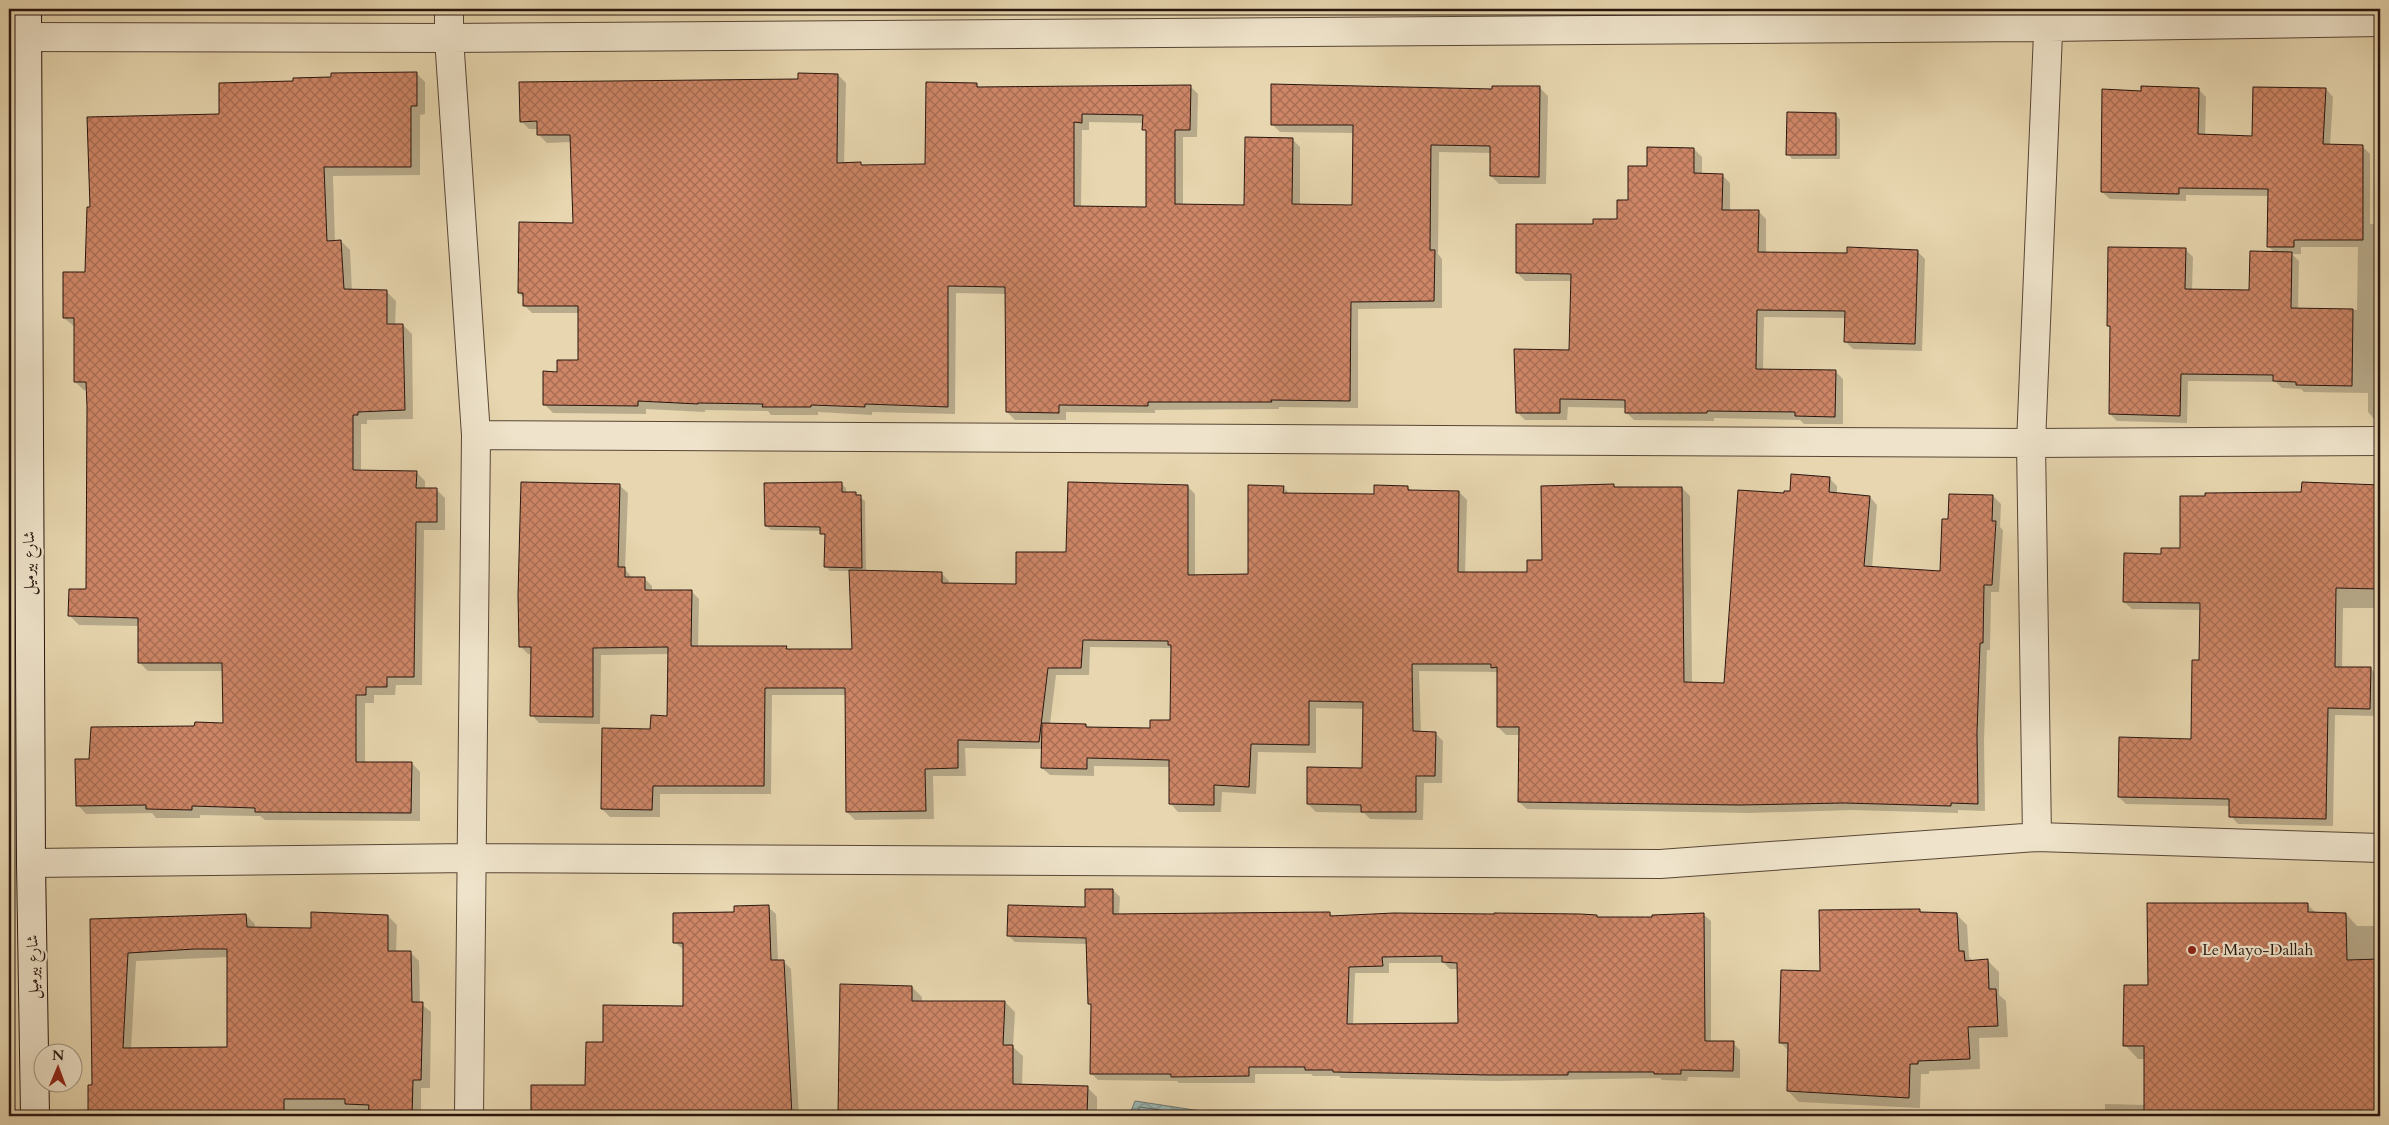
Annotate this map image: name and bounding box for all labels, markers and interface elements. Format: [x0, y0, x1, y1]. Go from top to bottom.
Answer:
street label: شارع بيرميل [18, 531, 42, 595]
street label: شارع بيرميل [21, 935, 47, 999]
place label: Le Mayo-Dallah [2202, 939, 2313, 961]
marker: Le Mayo-Dallah [2186, 944, 2198, 956]
north arrow [32, 1042, 82, 1092]
text: N [52, 1046, 64, 1065]

